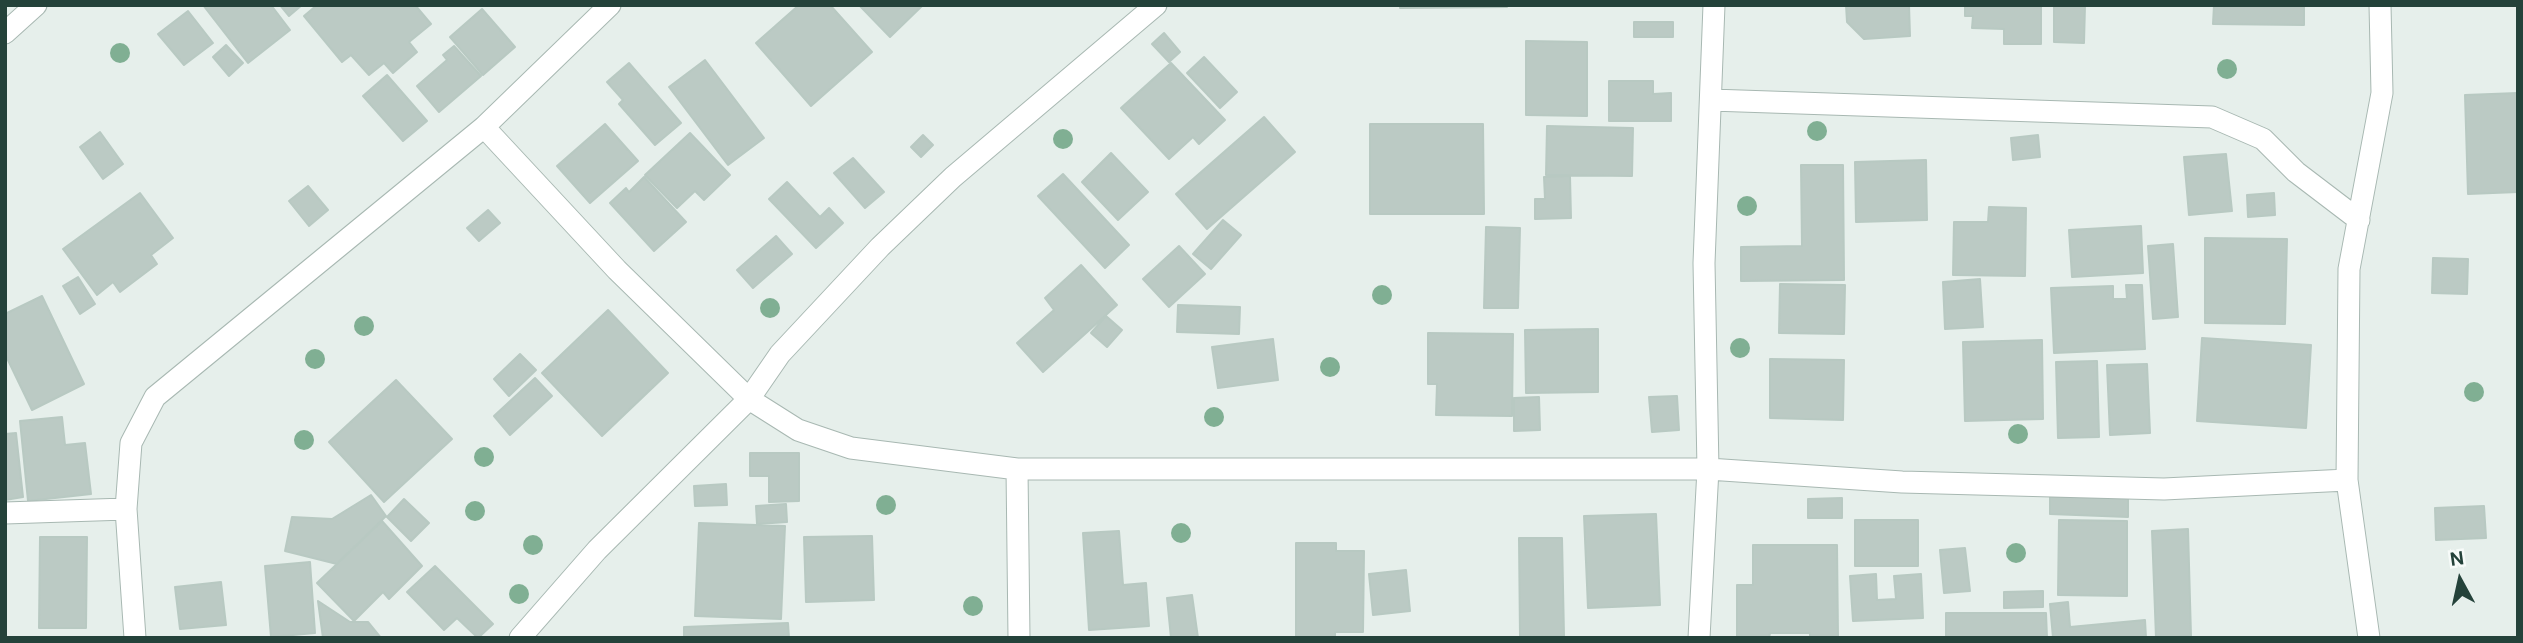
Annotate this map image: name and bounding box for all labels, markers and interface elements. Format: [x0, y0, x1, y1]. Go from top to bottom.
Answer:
north arrow [2425, 545, 2495, 615]
text: N [2448, 545, 2466, 572]

